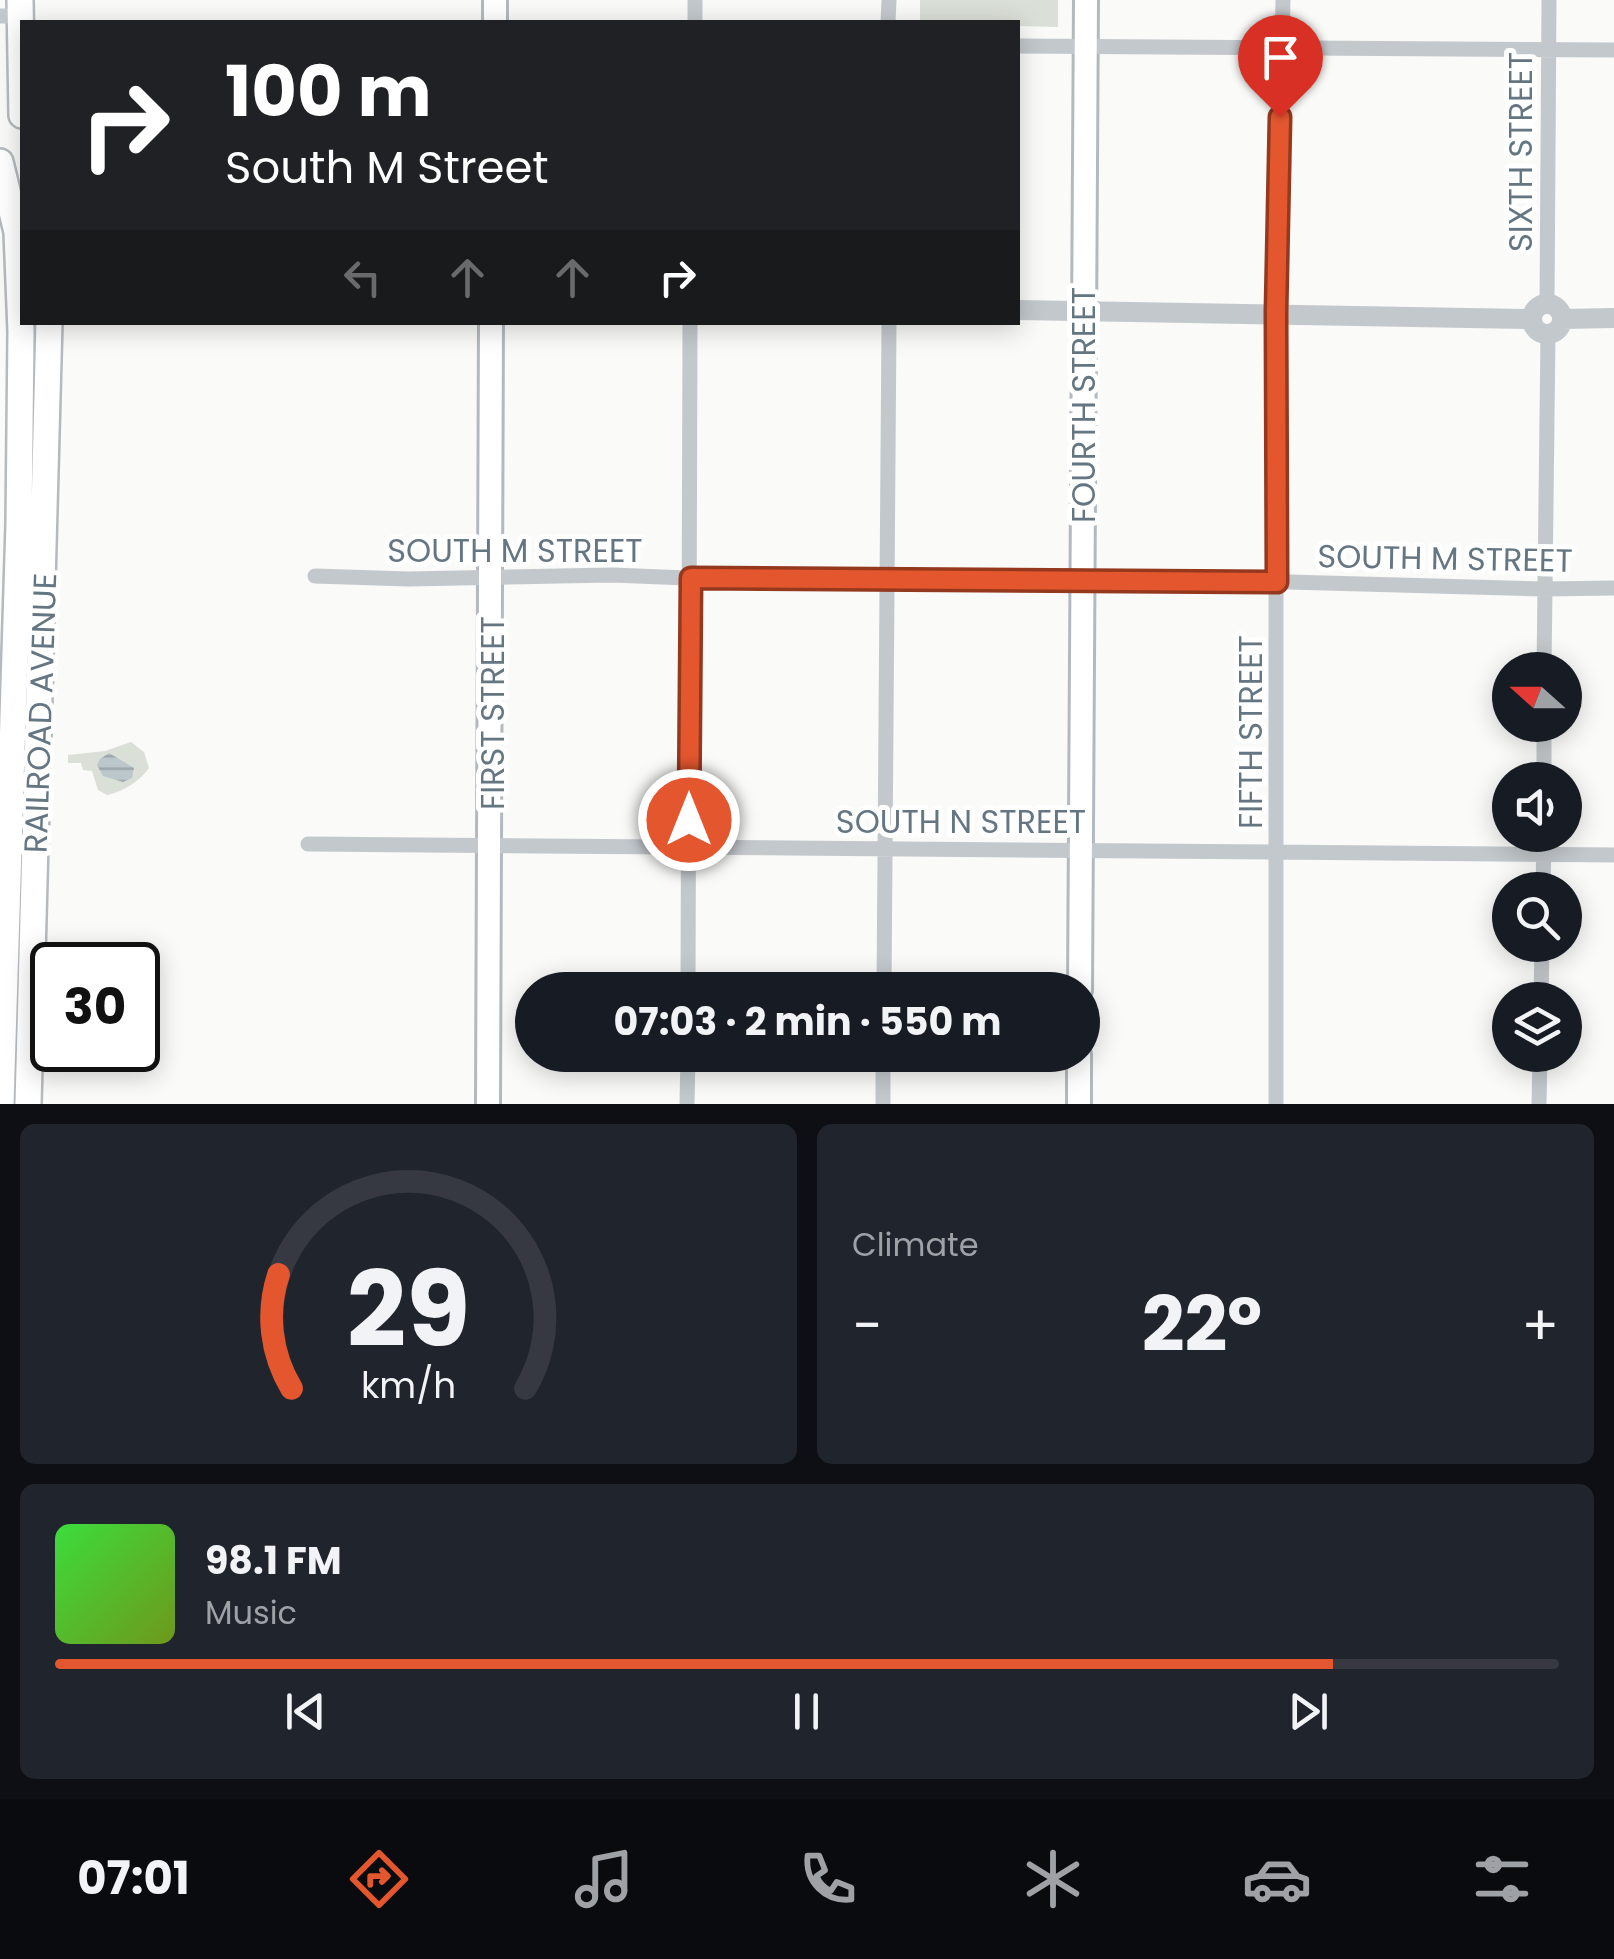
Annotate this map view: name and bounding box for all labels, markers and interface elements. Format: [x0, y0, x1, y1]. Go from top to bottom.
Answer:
pin [1238, 15, 1323, 118]
icon: arrive [1253, 30, 1308, 85]
text: 100 m [225, 42, 432, 141]
street label: SIXTH STREET [1498, 52, 1543, 252]
icon: right [60, 60, 190, 190]
text: South M Street [225, 136, 549, 199]
icon: left [335, 250, 390, 305]
icon: ahead [440, 250, 495, 305]
icon: ahead [545, 250, 600, 305]
icon: right [650, 250, 705, 305]
street label: FOURTH STREET [1061, 287, 1106, 523]
street label: SOUTH M STREET [387, 528, 643, 573]
street label: SOUTH M STREET [1317, 533, 1573, 583]
street label: RAILROAD AVENUE [13, 572, 67, 854]
street label: FIRST STREET [470, 616, 515, 810]
street label: FIFTH STREET [1228, 635, 1273, 829]
north arrow [1492, 652, 1582, 742]
map controls [1492, 652, 1582, 1072]
button: sound [1492, 762, 1582, 852]
position arrow [637, 768, 741, 872]
street label: SOUTH N STREET [836, 799, 1086, 844]
button: search [1492, 872, 1582, 962]
speed limit sign: 30 [30, 942, 160, 1072]
button: layers [1492, 982, 1582, 1072]
text: 07:03 · 2 min · 550 m [614, 995, 1001, 1048]
text: Climate [852, 1222, 979, 1267]
text: 29 [347, 1237, 470, 1382]
text: 22° [1142, 1272, 1262, 1377]
text: − [852, 1287, 882, 1364]
text: + [1521, 1287, 1559, 1364]
text: km/h [361, 1360, 456, 1411]
text: 98.1 FM [205, 1534, 342, 1587]
text: Music [205, 1590, 297, 1635]
icon: previous [278, 1684, 333, 1739]
icon: pause [779, 1684, 834, 1739]
icon: next [1281, 1684, 1336, 1739]
icon: directions [344, 1844, 414, 1914]
icon: music [569, 1844, 639, 1914]
icon: phone [793, 1844, 863, 1914]
icon: climate [1018, 1844, 1088, 1914]
icon: car [1242, 1844, 1312, 1914]
icon: filters [1467, 1844, 1537, 1914]
text: 07:01 [77, 1847, 190, 1910]

